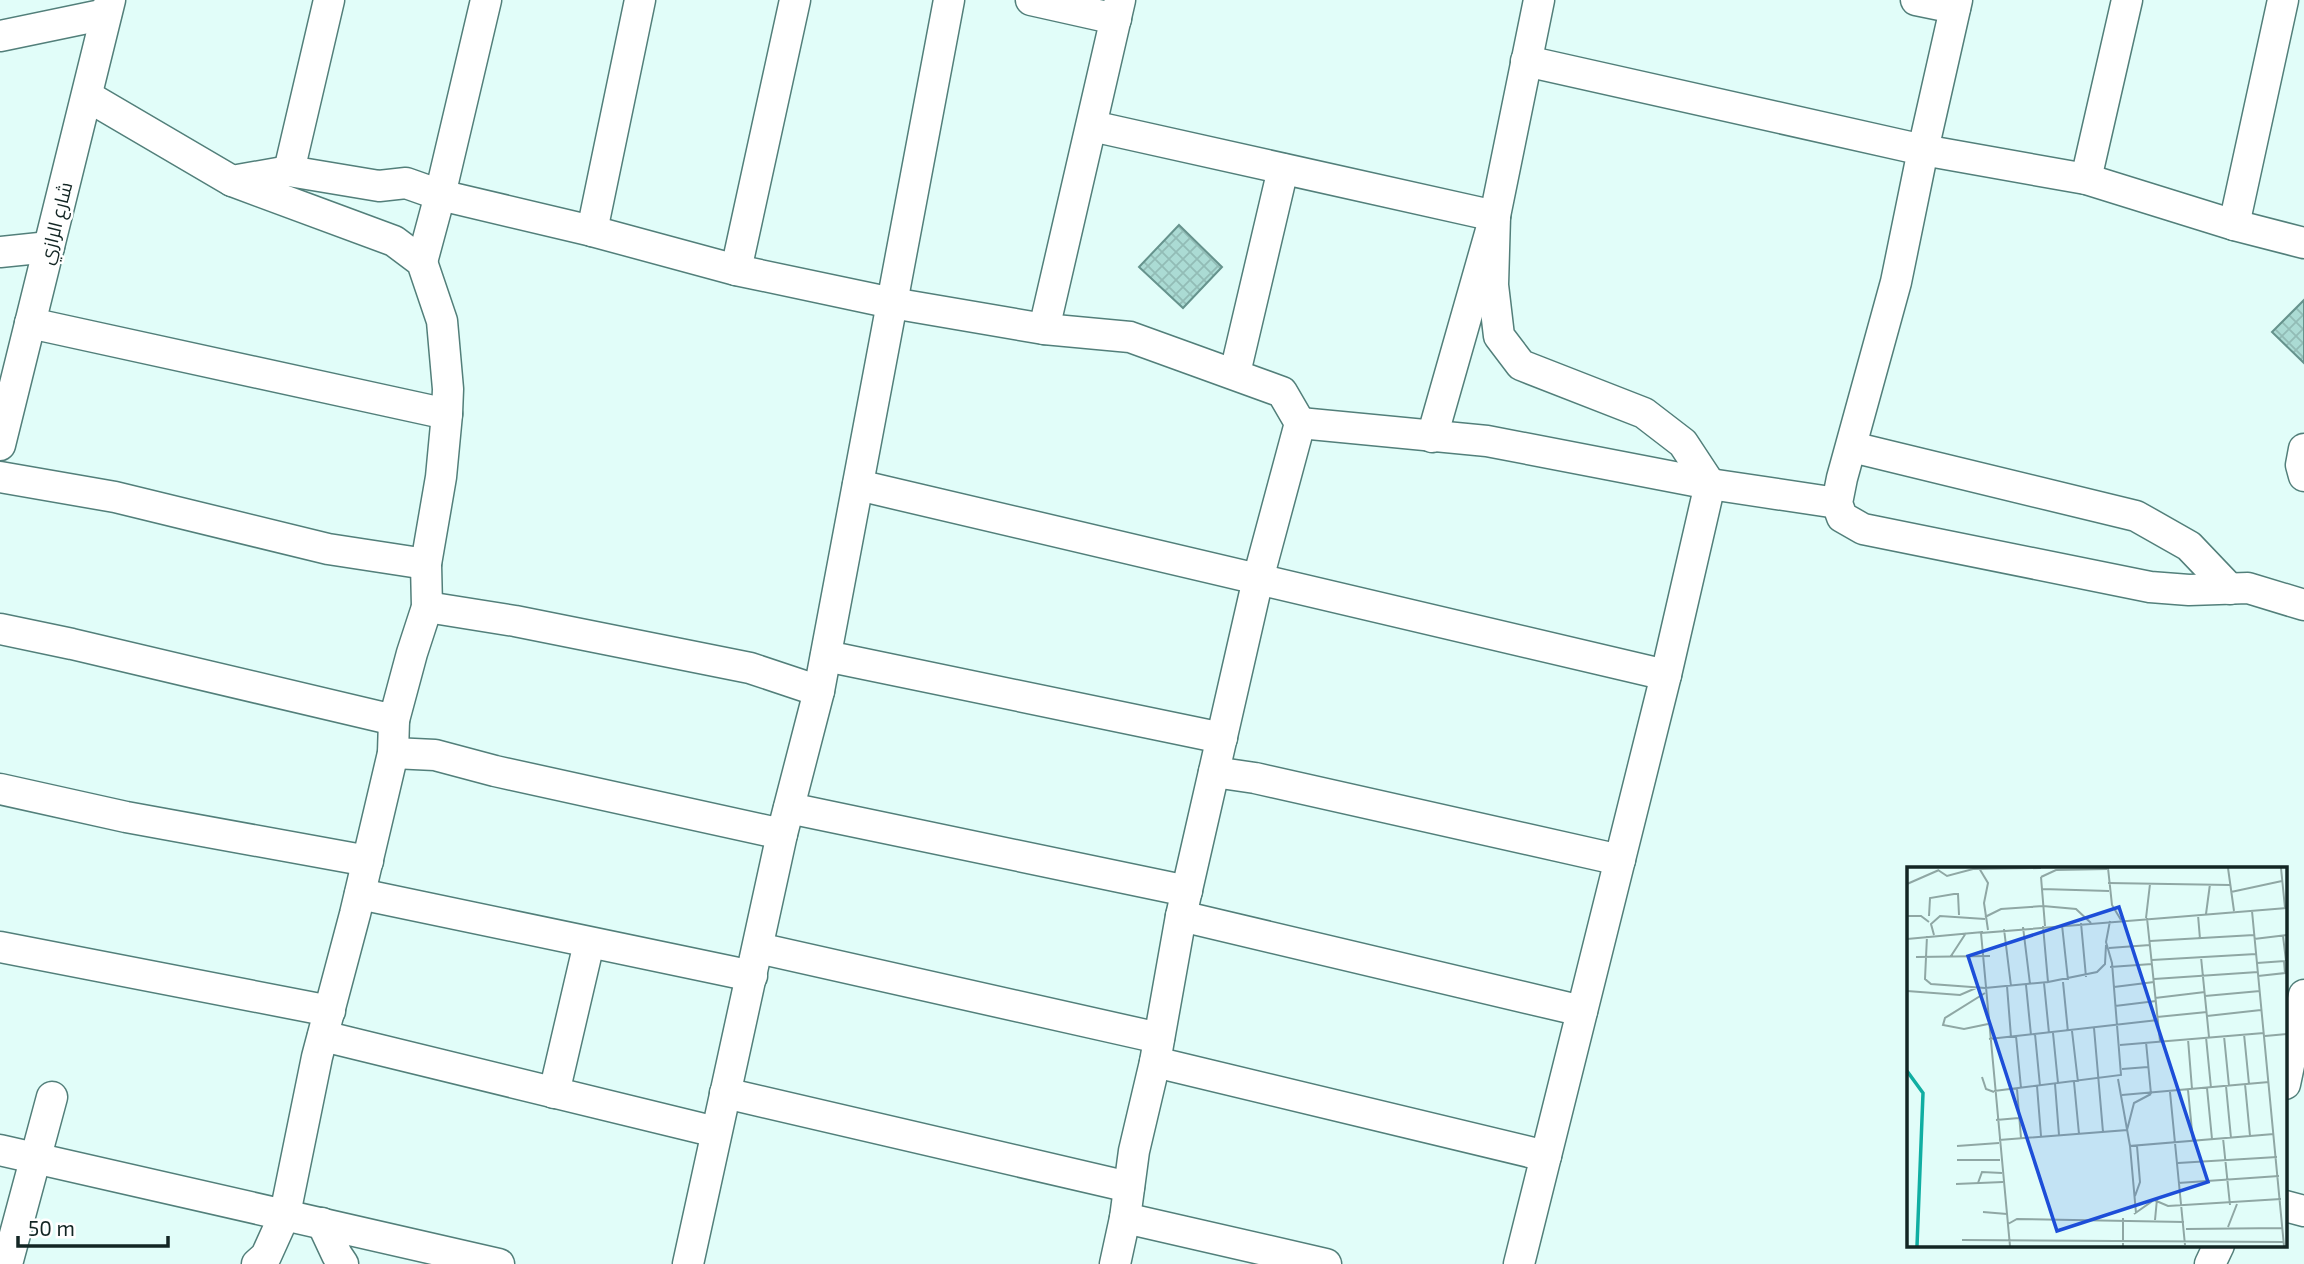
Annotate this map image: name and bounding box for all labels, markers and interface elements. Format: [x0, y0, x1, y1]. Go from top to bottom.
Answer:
street label: شارع الرازي [34, 179, 80, 268]
inset map [1907, 867, 2286, 1246]
scale bar [18, 1204, 168, 1248]
text: 50 m [28, 1215, 75, 1240]

